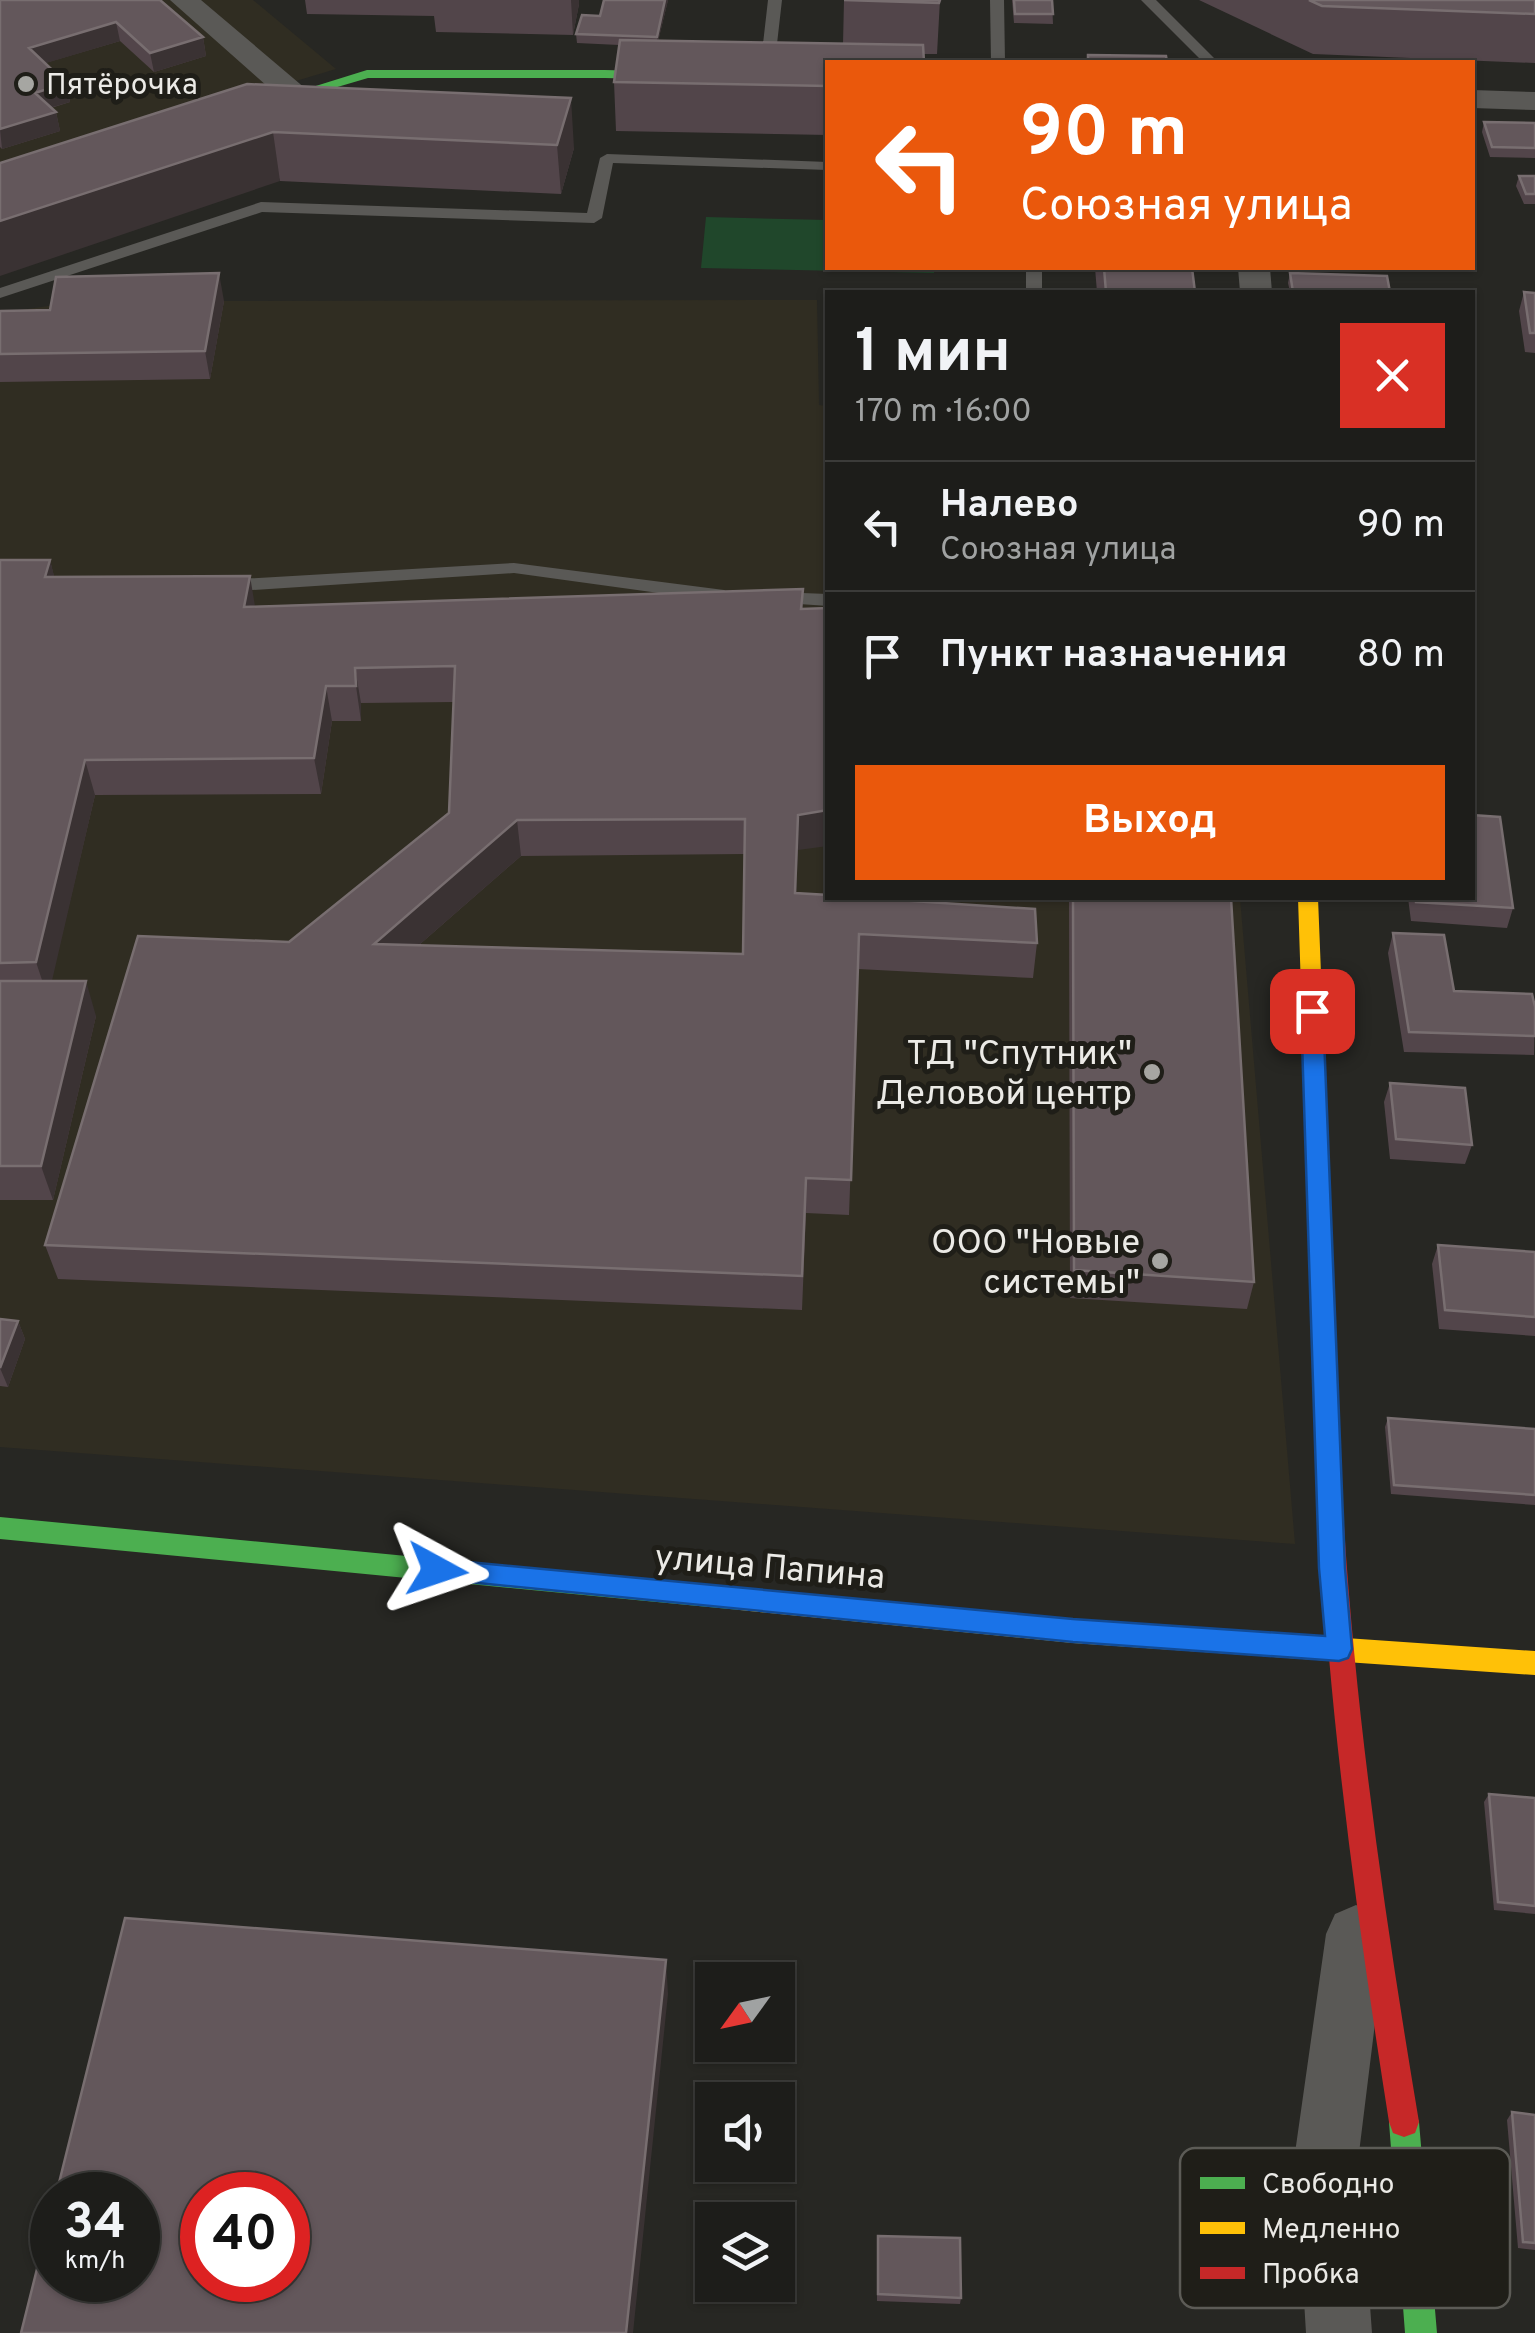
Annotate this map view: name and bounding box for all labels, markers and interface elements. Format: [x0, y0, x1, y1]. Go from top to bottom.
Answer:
place label: Пятёрочка [46, 68, 198, 105]
marker: Пятёрочка [15, 73, 37, 95]
text: 90 m [1020, 92, 1188, 181]
icon: left [855, 100, 985, 230]
text: Союзная улица [1020, 179, 1352, 236]
text: 1 мин [855, 317, 1011, 393]
button: close [1340, 323, 1445, 428]
text: 170 m · 16:00 [855, 393, 1032, 433]
text: Налево [940, 482, 1079, 531]
icon: left [855, 499, 910, 554]
text: 90 m [1357, 502, 1445, 551]
text: Союзная улица [940, 531, 1176, 571]
icon: arrive [855, 629, 910, 684]
text: Пункт назначения [940, 632, 1288, 681]
text: 80 m [1357, 632, 1445, 681]
button: Выход [855, 765, 1445, 880]
pin [1270, 969, 1355, 1054]
icon: arrive [1285, 984, 1340, 1039]
place label: ТД "Спутник" Деловой центр [876, 1033, 1132, 1117]
marker: ТД "Спутник" Деловой центр [1141, 1061, 1163, 1083]
place label: ООО "Новые системы" [931, 1222, 1140, 1306]
marker: ООО "Новые системы" [1149, 1250, 1171, 1272]
position arrow [385, 1518, 489, 1622]
street label: улица Папина [653, 1537, 887, 1601]
north arrow [695, 1962, 795, 2062]
map controls [695, 1962, 795, 2302]
button: sound [695, 2082, 795, 2182]
legend [1180, 2148, 1510, 2308]
text: Свободно [1262, 2168, 1394, 2204]
speed limit sign: 40 [180, 2172, 310, 2302]
text: 34 [64, 2193, 126, 2256]
button: layers [695, 2202, 795, 2302]
text: Медленно [1262, 2213, 1400, 2249]
text: km/h [65, 2246, 125, 2278]
text: Пробка [1262, 2258, 1360, 2294]

